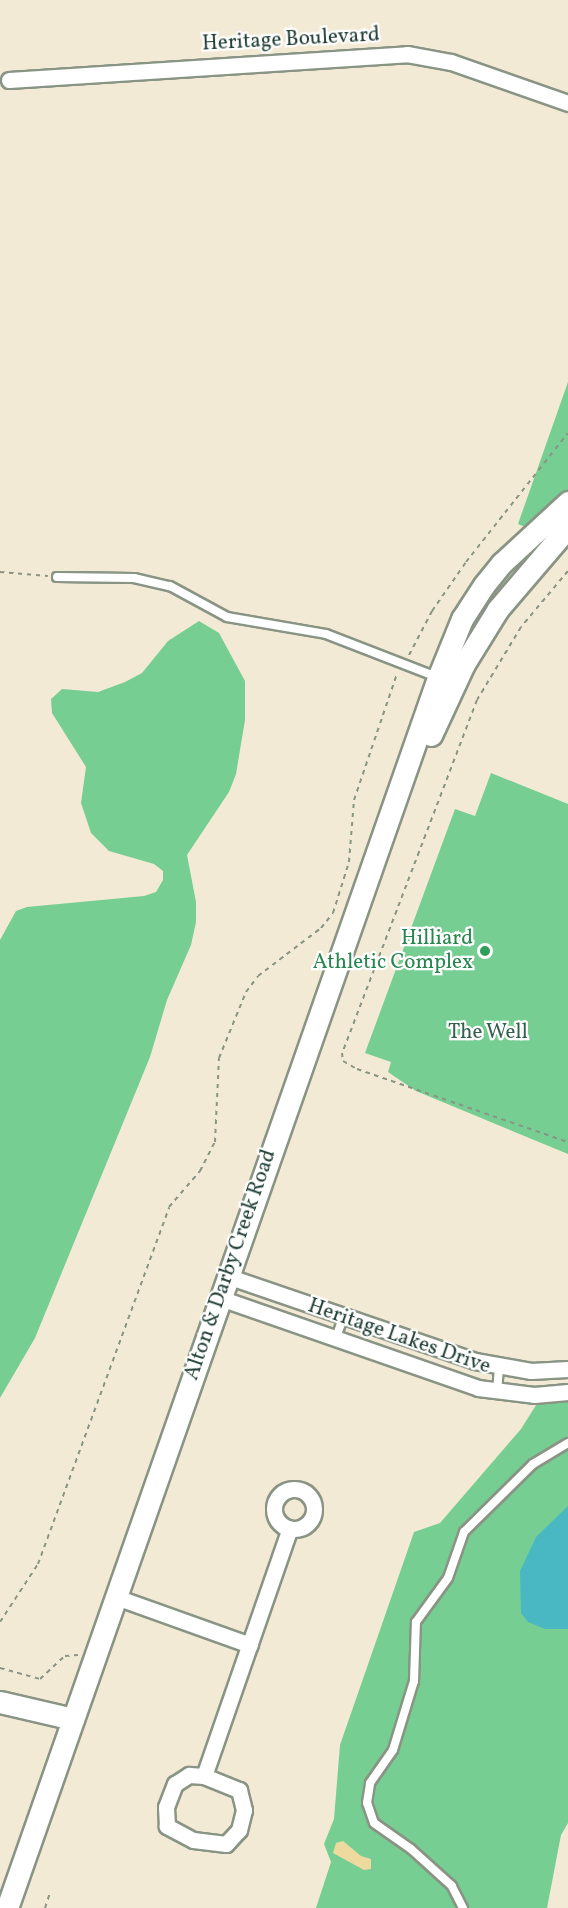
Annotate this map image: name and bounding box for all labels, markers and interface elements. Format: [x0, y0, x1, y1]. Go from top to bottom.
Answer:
street label: Heritage Boulevard [202, 23, 380, 57]
place label: Hilliard Athletic Complex [313, 926, 473, 976]
marker: Hilliard Athletic Complex [478, 944, 492, 958]
park label: The Well [448, 1020, 528, 1046]
street label: Alton & Darby Creek Road [180, 1146, 282, 1384]
street label: Heritage Lakes Drive [304, 1294, 494, 1380]

